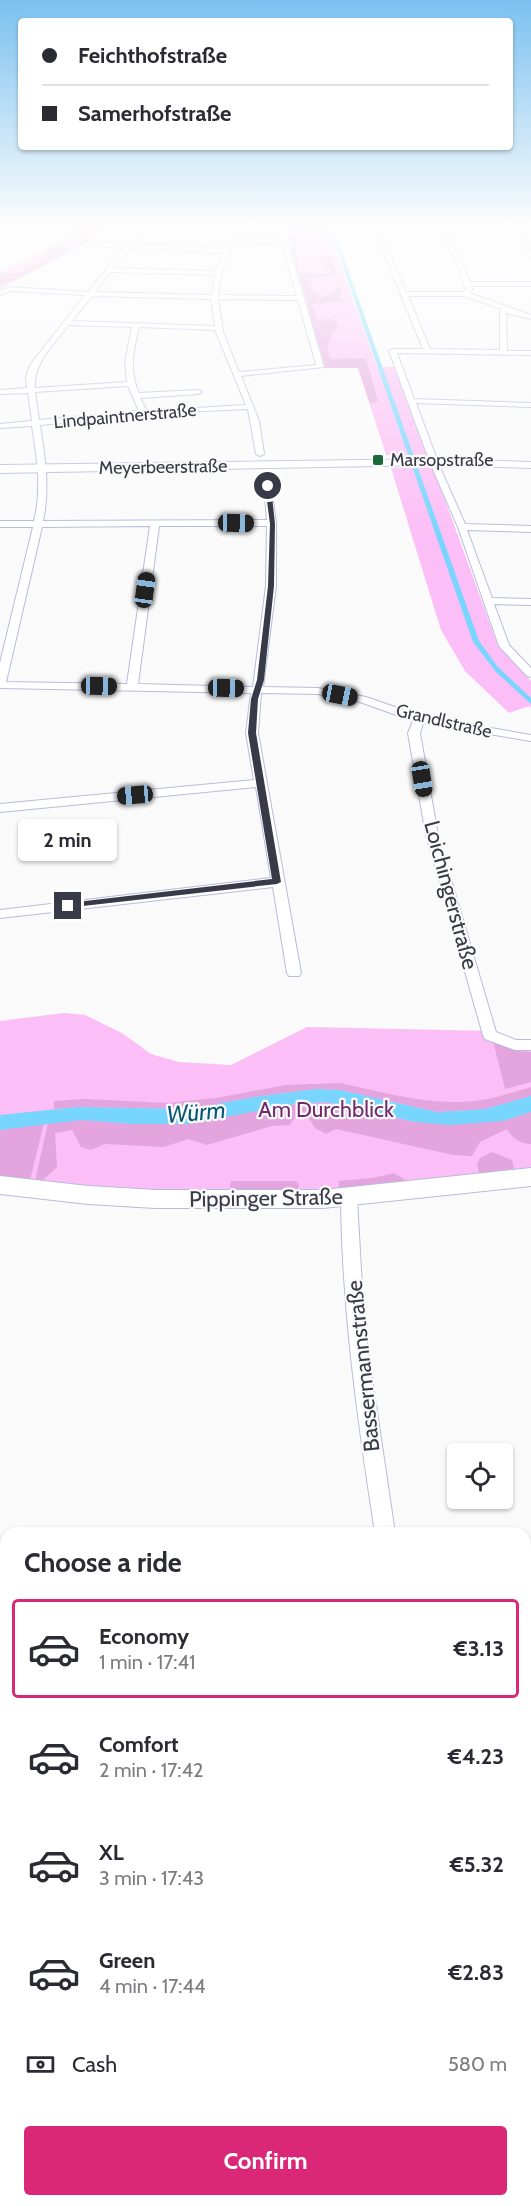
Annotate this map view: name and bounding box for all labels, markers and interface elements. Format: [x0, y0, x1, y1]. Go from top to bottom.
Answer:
text: Feichthofstraße [78, 42, 227, 69]
text: Samerhofstraße [78, 100, 231, 127]
street label: Lindpaintnerstraße [53, 399, 197, 433]
place label: Marsopstraße [390, 449, 493, 471]
marker: Marsopstraße [371, 453, 385, 467]
street label: Meyerbeerstraße [98, 455, 228, 479]
route start [254, 472, 281, 499]
car [218, 514, 254, 532]
car [134, 571, 156, 609]
car [81, 677, 117, 695]
car [208, 679, 244, 697]
car [321, 683, 359, 707]
street label: Grandlstraße [394, 699, 494, 743]
car [410, 760, 434, 798]
car [116, 784, 154, 806]
street label: Loichingerstraße [418, 817, 484, 973]
callout: 2 min [19, 819, 118, 861]
text: 2 min [43, 828, 92, 852]
route end [54, 892, 81, 919]
water label: Würm [165, 1095, 227, 1129]
park label: Am Durchblick [258, 1096, 394, 1123]
street label: Pippinger Straße [189, 1183, 343, 1213]
street label: Bassermannstraße [341, 1279, 385, 1453]
map controls [447, 1443, 513, 1509]
button: locate [447, 1443, 513, 1509]
text: Choose a ride [24, 1546, 182, 1579]
icon: car [27, 1622, 81, 1676]
text: Economy [99, 1623, 189, 1650]
text: €3.13 [454, 1635, 504, 1662]
text: 1 min · 17:41 [99, 1650, 196, 1674]
icon: car [27, 1730, 81, 1784]
text: Comfort [99, 1731, 178, 1758]
text: €4.23 [448, 1743, 504, 1770]
text: 2 min · 17:42 [99, 1758, 203, 1782]
icon: car [27, 1838, 81, 1892]
text: XL [99, 1839, 124, 1866]
text: €5.32 [450, 1851, 504, 1878]
text: 3 min · 17:43 [99, 1866, 204, 1890]
icon: car [27, 1946, 81, 2000]
text: Green [99, 1947, 155, 1974]
text: €2.83 [448, 1959, 504, 1986]
text: 4 min · 17:44 [99, 1974, 206, 1998]
icon: cash [24, 2048, 57, 2081]
text: Cash [72, 2051, 117, 2078]
text: 580 m [448, 2052, 507, 2076]
button: Confirm [24, 2126, 507, 2195]

